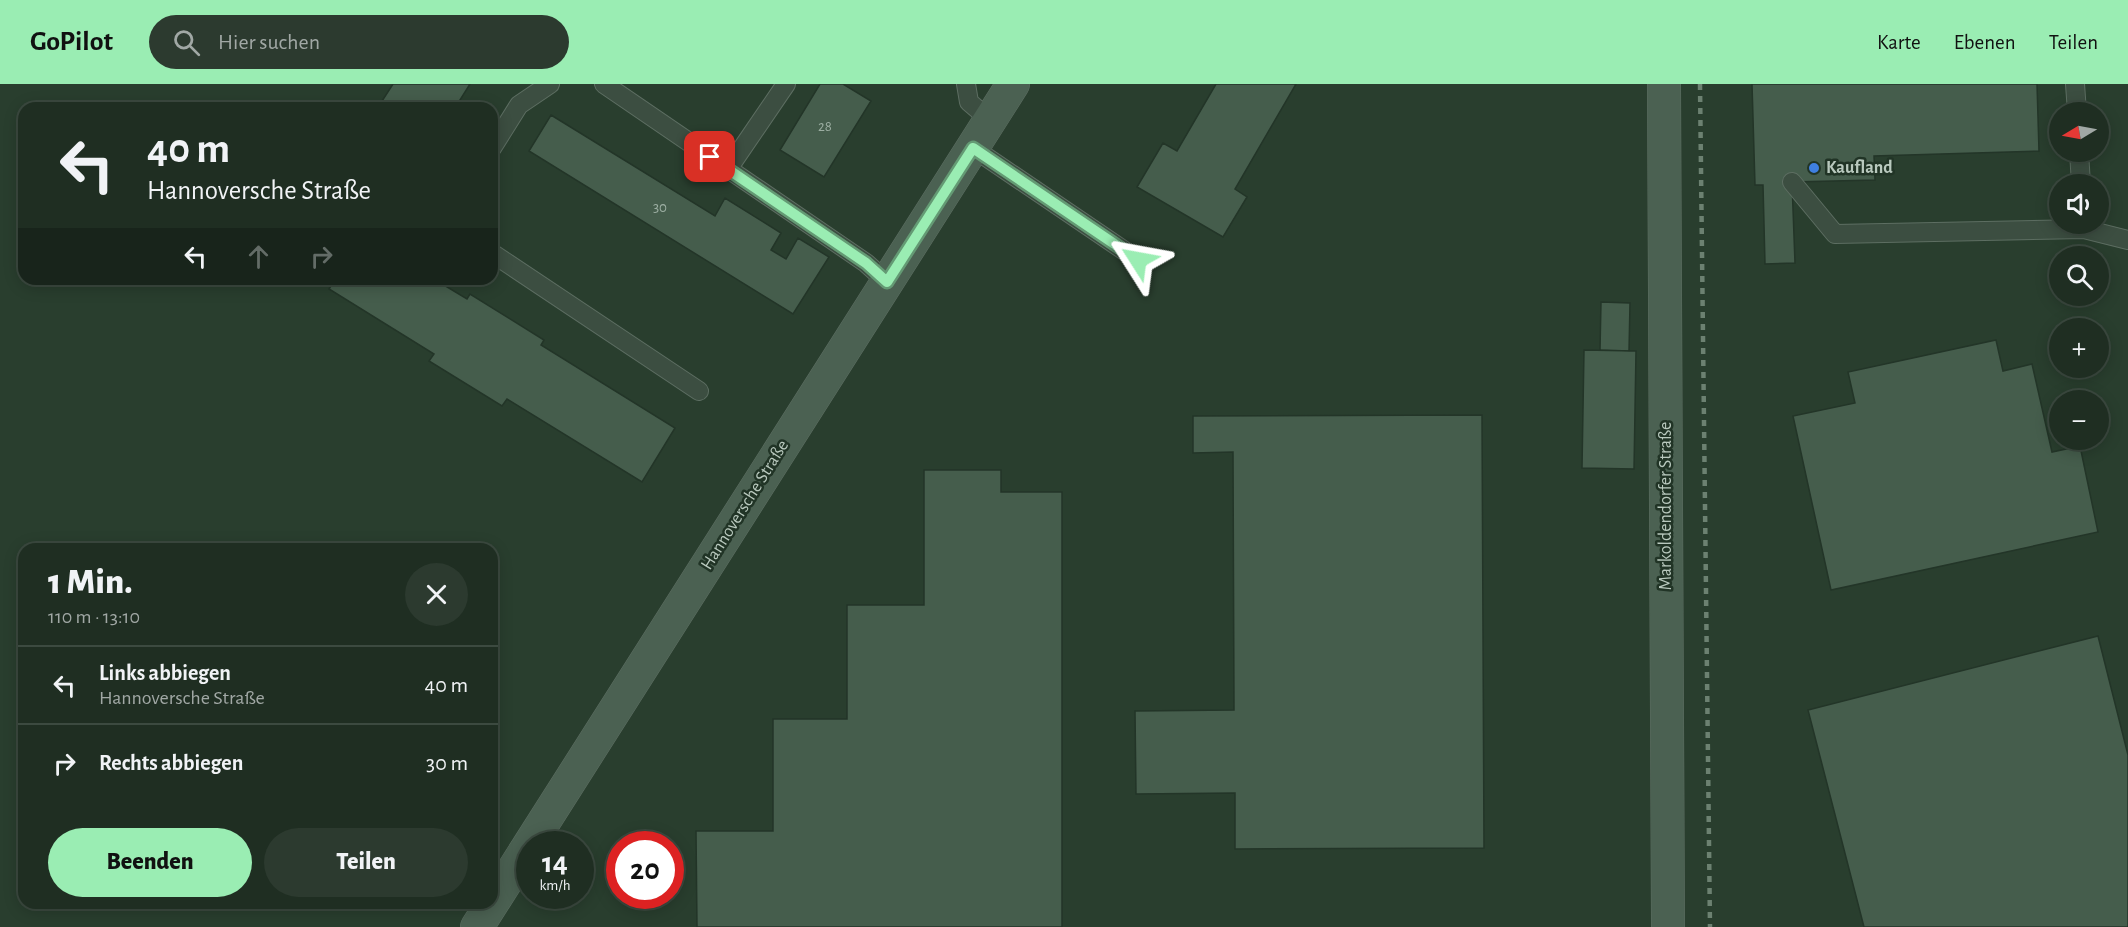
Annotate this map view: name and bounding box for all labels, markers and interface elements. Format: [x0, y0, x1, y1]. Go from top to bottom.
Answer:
search box [149, 15, 569, 69]
icon: search [170, 26, 203, 59]
text: GoPilot [30, 28, 113, 56]
text: Hier suchen [218, 31, 320, 53]
text: Karte [1877, 32, 1921, 53]
text: Ebenen [1954, 32, 2016, 53]
text: Teilen [2049, 32, 2098, 53]
north arrow [2049, 102, 2109, 162]
map controls [2049, 102, 2109, 450]
house number: 28 [818, 119, 832, 134]
icon: left [48, 126, 126, 204]
text: 40 m [147, 128, 230, 170]
pin [684, 131, 735, 182]
icon: arrive [693, 140, 726, 173]
place label: Kaufland [1826, 159, 1893, 177]
marker: Kaufland [1807, 161, 1821, 175]
button: sound [2049, 174, 2109, 234]
text: Hannoversche Straße [147, 177, 371, 204]
house number: 30 [653, 200, 667, 215]
position arrow [1106, 228, 1170, 292]
icon: left [179, 240, 212, 273]
icon: ahead [242, 240, 275, 273]
icon: right [305, 240, 338, 273]
button: search [2049, 246, 2109, 306]
button: + [2049, 318, 2109, 378]
button: − [2049, 390, 2109, 450]
street label: Markoldendorfer Straße [1657, 422, 1675, 590]
street label: Hannoversche Straße [698, 437, 792, 573]
button: close [405, 563, 468, 626]
text: 1 Min. [48, 564, 133, 600]
text: 110 m · 13:10 [48, 607, 140, 627]
text: Links abbiegen [99, 662, 231, 684]
icon: left [48, 669, 81, 702]
text: 40 m [425, 674, 468, 696]
text: Hannoversche Straße [99, 688, 265, 708]
icon: right [48, 747, 81, 780]
text: Rechts abbiegen [99, 752, 243, 774]
text: 30 m [426, 752, 468, 774]
button: Beenden [48, 828, 252, 897]
button: Teilen [264, 828, 468, 897]
speed limit sign: 20 [606, 831, 684, 909]
text: 14 [542, 848, 568, 878]
text: km/h [540, 878, 570, 893]

